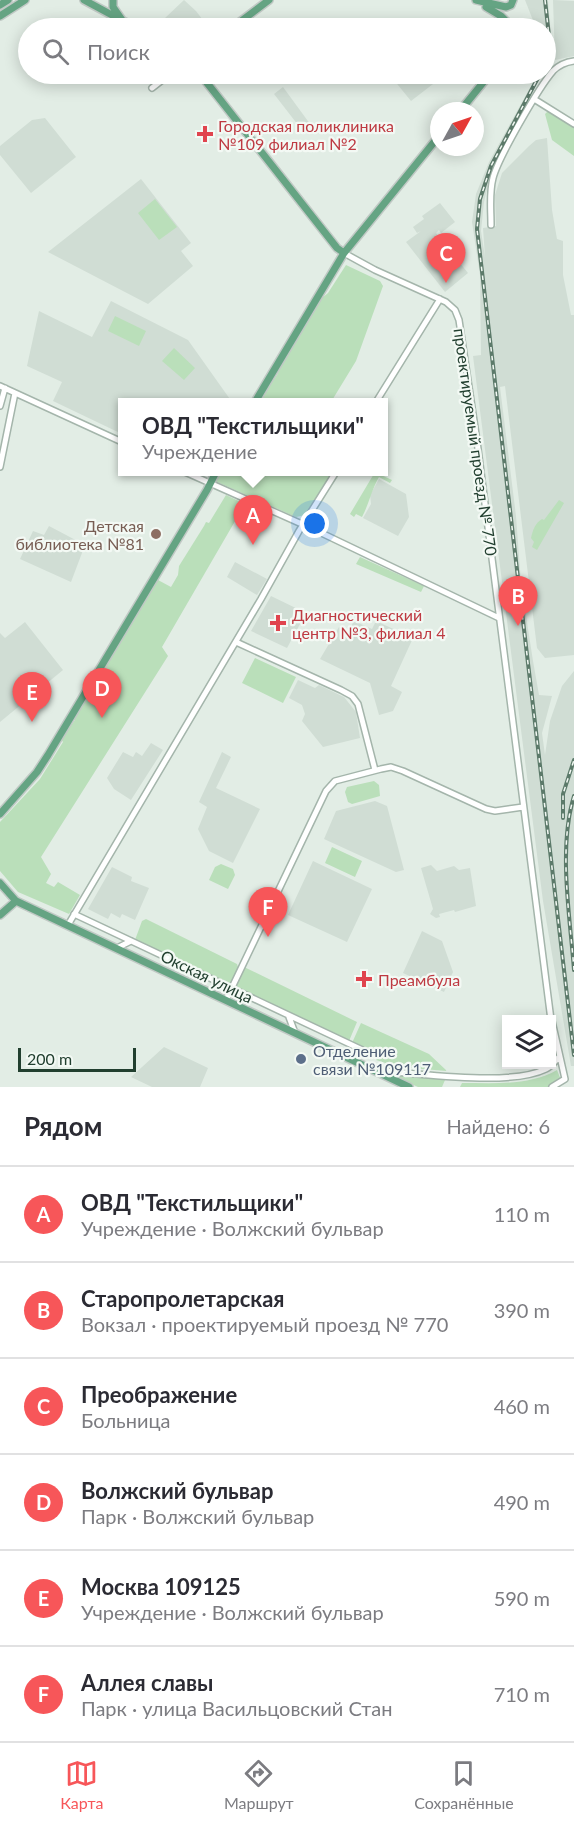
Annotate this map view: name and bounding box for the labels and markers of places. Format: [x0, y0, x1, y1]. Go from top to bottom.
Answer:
place label: Городская поликлиника №109 филиал №2 [218, 116, 394, 153]
marker: Городская поликлиника №109 филиал №2 [196, 125, 214, 143]
pin: C [426, 234, 466, 283]
pin: A [234, 496, 272, 545]
place label: Детская библиотека №81 [15, 516, 144, 553]
marker: Детская библиотека №81 [149, 527, 163, 541]
pin: B [498, 576, 538, 626]
place label: Диагностический центр №3, филиал 4 [292, 605, 445, 642]
marker: Диагностический центр №3, филиал 4 [269, 614, 287, 632]
pin: D [82, 668, 122, 718]
pin: E [12, 672, 51, 722]
pin: F [248, 888, 288, 937]
marker: Преамбула [355, 970, 373, 988]
place label: Преамбула [378, 970, 460, 989]
place label: Отделение связи №109117 [313, 1041, 431, 1078]
marker: Отделение связи №109117 [294, 1052, 308, 1066]

